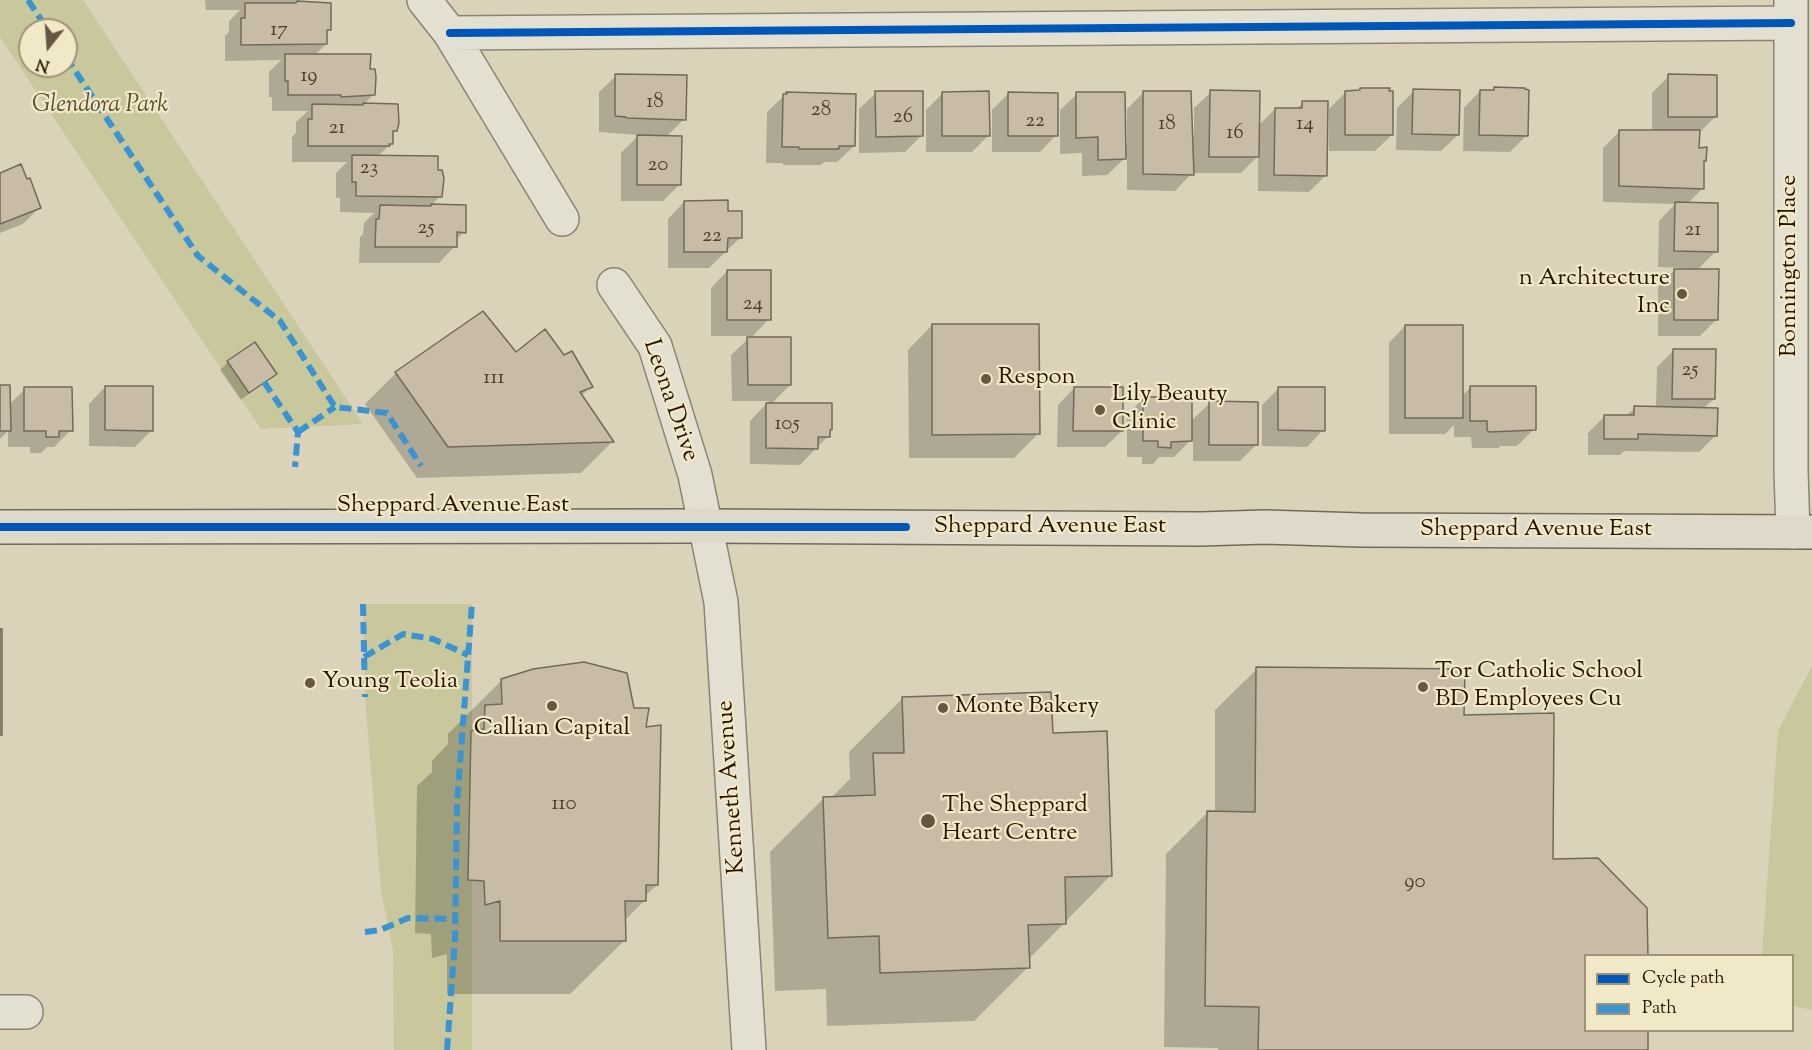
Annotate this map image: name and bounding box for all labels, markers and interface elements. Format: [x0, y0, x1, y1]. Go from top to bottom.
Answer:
north arrow [18, 18, 78, 78]
house number: 17 [270, 18, 288, 44]
text: N [34, 51, 53, 77]
house number: 19 [300, 64, 318, 90]
house number: 18 [646, 90, 664, 116]
park label: Glendora Park [32, 93, 168, 121]
house number: 28 [811, 98, 831, 124]
house number: 26 [893, 105, 913, 131]
house number: 22 [1025, 109, 1045, 135]
house number: 18 [1158, 112, 1176, 138]
house number: 14 [1296, 112, 1314, 138]
house number: 21 [329, 116, 345, 142]
house number: 16 [1226, 121, 1244, 147]
house number: 20 [648, 153, 668, 179]
house number: 23 [360, 156, 378, 182]
street label: Bonnington Place [1777, 175, 1805, 357]
house number: 25 [417, 216, 435, 242]
house number: 21 [1685, 218, 1701, 244]
house number: 22 [702, 224, 722, 250]
place label: n Architecture Inc [1519, 266, 1670, 322]
marker: n Architecture Inc [1675, 287, 1689, 301]
house number: 24 [743, 292, 763, 318]
street label: Leona Drive [635, 336, 703, 466]
house number: 25 [1681, 358, 1699, 384]
place label: Respon [998, 365, 1076, 393]
house number: 111 [483, 366, 505, 392]
marker: Respon [979, 372, 993, 386]
place label: Lily Beauty Clinic [1112, 382, 1228, 438]
marker: Lily Beauty Clinic [1093, 403, 1107, 417]
house number: 105 [774, 412, 800, 438]
street label: Sheppard Avenue East [337, 493, 569, 521]
street label: Sheppard Avenue East [934, 514, 1166, 542]
street label: Sheppard Avenue East [1420, 517, 1652, 545]
place label: Tor Catholic School BD Employees Cu [1435, 659, 1643, 715]
place label: Young Teolia [322, 669, 458, 697]
marker: Young Teolia [303, 676, 317, 690]
marker: Tor Catholic School BD Employees Cu [1416, 680, 1430, 694]
place label: Monte Bakery [955, 694, 1099, 722]
marker: Callian Capital [545, 699, 559, 713]
street label: Kenneth Avenue [713, 699, 753, 875]
marker: Monte Bakery [936, 701, 950, 715]
place label: Callian Capital [474, 716, 630, 744]
house number: 110 [551, 792, 577, 818]
place label: The Sheppard Heart Centre [942, 793, 1088, 849]
marker: The Sheppard Heart Centre [919, 812, 937, 830]
house number: 90 [1404, 870, 1426, 896]
legend [1584, 954, 1794, 1032]
text: Cycle path [1642, 966, 1725, 992]
text: Path [1642, 996, 1677, 1022]

